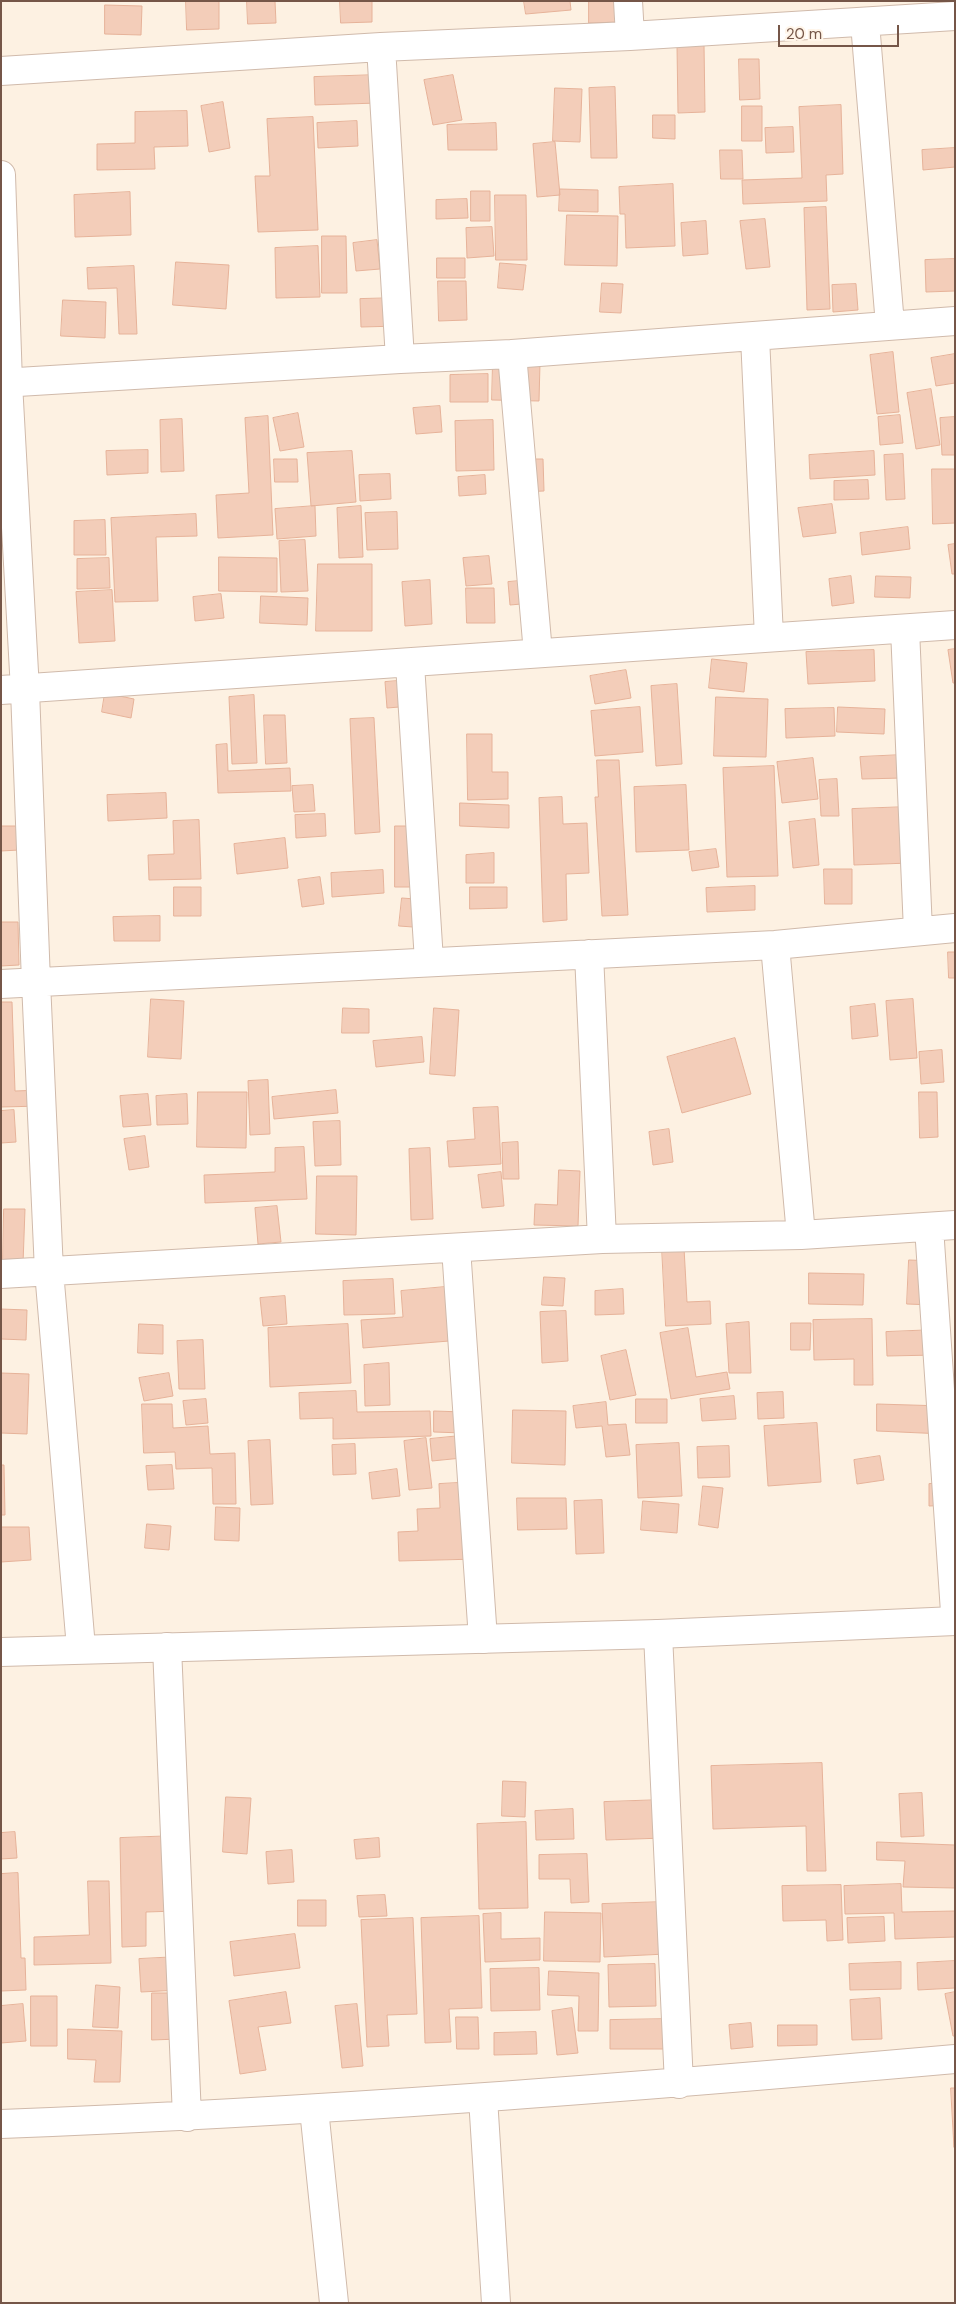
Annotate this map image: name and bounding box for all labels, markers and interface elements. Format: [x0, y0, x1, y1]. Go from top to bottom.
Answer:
scale bar [781, 15, 902, 47]
text: 20 m [786, 24, 822, 44]

